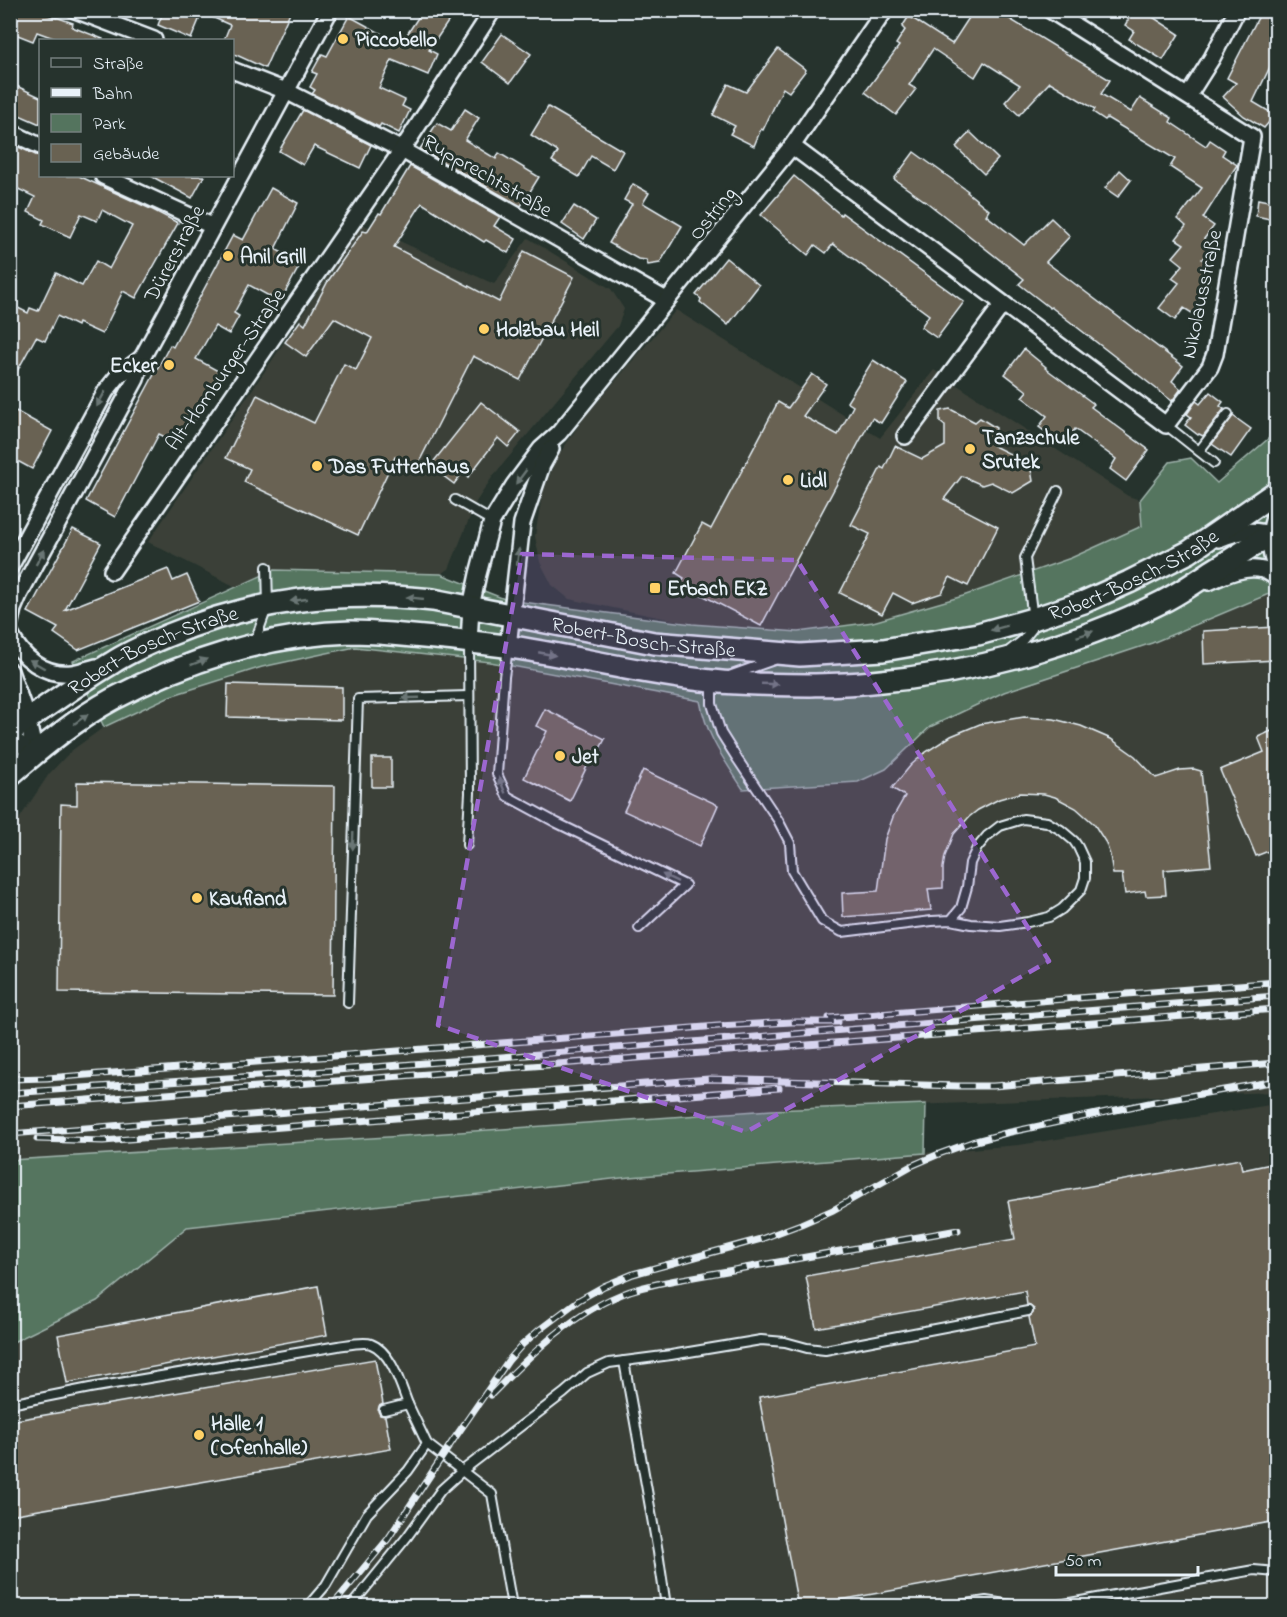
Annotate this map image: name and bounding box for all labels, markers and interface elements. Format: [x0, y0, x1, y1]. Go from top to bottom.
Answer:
place label: Piccobello [355, 26, 437, 56]
marker: Piccobello [336, 32, 350, 46]
legend [39, 39, 234, 177]
text: Straße [93, 52, 144, 78]
text: Bahn [92, 82, 132, 108]
text: Park [93, 112, 126, 138]
street label: Rupprechtstraße [417, 128, 558, 226]
text: Gebäude [93, 142, 160, 168]
street label: Ostring [683, 181, 746, 249]
street label: Dürerstraße [137, 200, 214, 309]
street label: Nikolausstraße [1175, 227, 1231, 362]
place label: Anil Grill [240, 243, 307, 273]
marker: Anil Grill [221, 249, 235, 263]
street label: Alt-Homburger-Straße [159, 282, 296, 459]
place label: Holzbau Heil [496, 316, 600, 346]
marker: Holzbau Heil [477, 322, 491, 336]
place label: Ecker [110, 352, 157, 382]
marker: Ecker [162, 358, 176, 372]
one-way arrow [96, 391, 106, 408]
place label: Tanzschule Srutek [982, 424, 1080, 478]
marker: Tanzschule Srutek [963, 442, 977, 456]
place label: Das Futterhaus [328, 453, 470, 483]
marker: Das Futterhaus [310, 459, 324, 473]
place label: Lidl [800, 467, 827, 497]
one-way arrow [515, 469, 527, 484]
marker: Lidl [781, 473, 795, 487]
street label: Robert-Bosch-Straße [1045, 522, 1226, 630]
one-way arrow [513, 547, 522, 566]
one-way arrow [35, 548, 44, 565]
place label: Erbach EKZ [667, 575, 768, 605]
marker: Erbach EKZ [648, 581, 662, 595]
one-way arrow [405, 593, 424, 603]
one-way arrow [290, 595, 309, 604]
street label: Robert-Bosch-Straße [63, 599, 242, 704]
street label: Robert-Bosch-Straße [549, 610, 737, 667]
one-way arrow [990, 624, 1008, 633]
one-way arrow [1076, 629, 1094, 638]
one-way arrow [538, 650, 557, 659]
one-way arrow [191, 657, 209, 667]
one-way arrow [28, 659, 45, 669]
one-way arrow [761, 679, 780, 689]
one-way arrow [401, 693, 420, 702]
one-way arrow [73, 713, 89, 725]
place label: Jet [572, 743, 600, 773]
marker: Jet [553, 749, 567, 763]
one-way arrow [497, 775, 507, 793]
one-way arrow [349, 832, 358, 851]
one-way arrow [661, 873, 678, 883]
place label: Kaufland [209, 885, 287, 915]
marker: Kaufland [190, 891, 204, 905]
place label: Halle 1 (Ofenhalle) [211, 1410, 308, 1464]
marker: Halle 1 (Ofenhalle) [192, 1428, 206, 1442]
scale bar [1056, 1539, 1198, 1577]
text: 50 m [1065, 1549, 1102, 1575]

